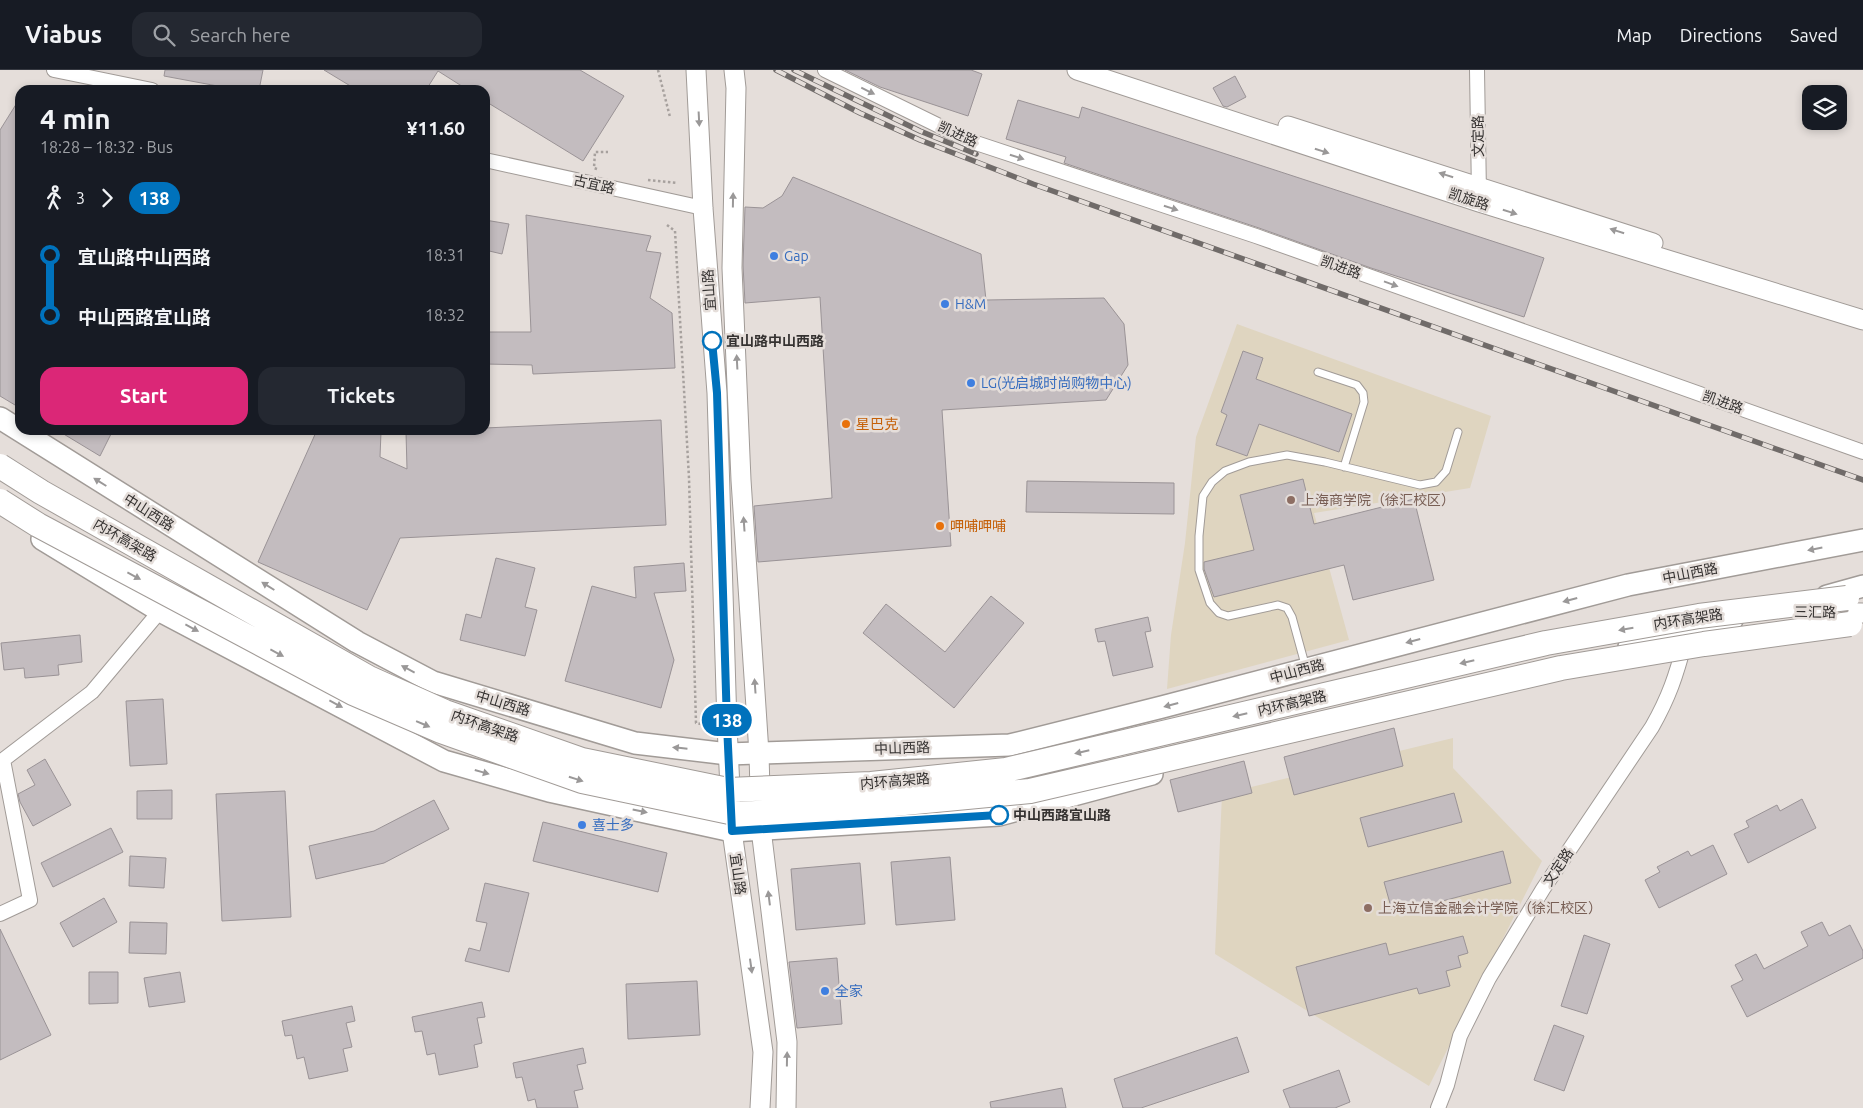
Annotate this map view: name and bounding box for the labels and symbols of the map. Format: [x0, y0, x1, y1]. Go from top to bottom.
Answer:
one-way arrow [861, 88, 875, 96]
one-way arrow [695, 111, 703, 127]
street label: 文定路 [1470, 115, 1486, 157]
street label: 凯进路 [936, 118, 980, 150]
one-way arrow [1315, 148, 1330, 155]
one-way arrow [1010, 153, 1025, 161]
street label: 古宜路 [572, 171, 616, 197]
one-way arrow [1438, 171, 1453, 179]
street label: 凯旋路 [1447, 185, 1491, 213]
one-way arrow [730, 191, 738, 207]
one-way arrow [1164, 204, 1179, 212]
one-way arrow [1503, 209, 1518, 217]
one-way arrow [1609, 227, 1624, 235]
place label: Gap [784, 248, 809, 264]
marker: Gap [768, 250, 780, 262]
street label: 凯进路 [1319, 252, 1363, 282]
street label: 宜山路 [700, 268, 718, 312]
one-way arrow [1383, 281, 1398, 288]
place label: H&M [955, 296, 986, 312]
marker: H&M [939, 298, 951, 310]
marker: 宜山路中山西路 [702, 331, 722, 351]
place label: 宜山路中山西路 [726, 333, 824, 349]
one-way arrow [733, 354, 741, 370]
place label: LG(光启城时尚购物中心) [981, 375, 1132, 391]
marker: LG(光启城时尚购物中心) [965, 377, 977, 389]
street label: 凯进路 [1701, 387, 1745, 417]
place label: 星巴克 [856, 416, 898, 432]
marker: 星巴克 [840, 418, 852, 430]
one-way arrow [93, 477, 107, 486]
street label: 中山西路 [121, 490, 177, 534]
place label: 上海商学院（徐汇校区） [1301, 492, 1455, 508]
marker: 上海商学院（徐汇校区） [1285, 494, 1297, 506]
street label: 内环高架路 [91, 516, 159, 564]
one-way arrow [740, 516, 748, 532]
place label: 呷哺呷哺 [950, 518, 1006, 534]
marker: 呷哺呷哺 [934, 520, 946, 532]
one-way arrow [1807, 546, 1823, 554]
street label: 中山西路 [1661, 560, 1719, 586]
one-way arrow [127, 572, 141, 580]
one-way arrow [261, 582, 274, 591]
one-way arrow [1563, 596, 1578, 604]
street label: 三汇路 [1794, 604, 1836, 620]
street label: 内环高架路 [1652, 606, 1724, 632]
one-way arrow [184, 624, 199, 632]
one-way arrow [1617, 626, 1633, 634]
one-way arrow [1406, 637, 1421, 645]
one-way arrow [270, 649, 285, 657]
street label: 中山西路 [1268, 656, 1326, 686]
one-way arrow [1459, 658, 1474, 666]
one-way arrow [400, 665, 415, 673]
one-way arrow [751, 678, 759, 694]
street label: 中山西路 [474, 687, 532, 719]
street label: 内环高架路 [1256, 687, 1328, 719]
one-way arrow [328, 700, 343, 708]
one-way arrow [1164, 701, 1179, 709]
line badge: 138 [698, 704, 756, 736]
street label: 内环高架路 [449, 707, 521, 745]
one-way arrow [1233, 711, 1248, 719]
one-way arrow [416, 720, 430, 728]
street label: 中山西路 [874, 739, 930, 757]
one-way arrow [672, 744, 688, 752]
one-way arrow [1075, 748, 1090, 756]
one-way arrow [475, 768, 490, 776]
street label: 内环高架路 [859, 770, 931, 792]
one-way arrow [569, 775, 584, 783]
marker: 中山西路宜山路 [989, 805, 1009, 825]
one-way arrow [632, 807, 648, 815]
place label: 中山西路宜山路 [1013, 807, 1111, 823]
place label: 喜士多 [592, 817, 634, 833]
marker: 喜士多 [576, 819, 588, 831]
street label: 文定路 [1540, 845, 1576, 889]
street label: 宜山路 [727, 852, 749, 896]
one-way arrow [765, 890, 773, 906]
place label: 上海立信金融会计学院（徐汇校区） [1378, 900, 1602, 916]
marker: 上海立信金融会计学院（徐汇校区） [1362, 902, 1374, 914]
one-way arrow [747, 958, 755, 974]
place label: 全家 [835, 983, 863, 999]
marker: 全家 [819, 985, 831, 997]
one-way arrow [783, 1051, 791, 1067]

